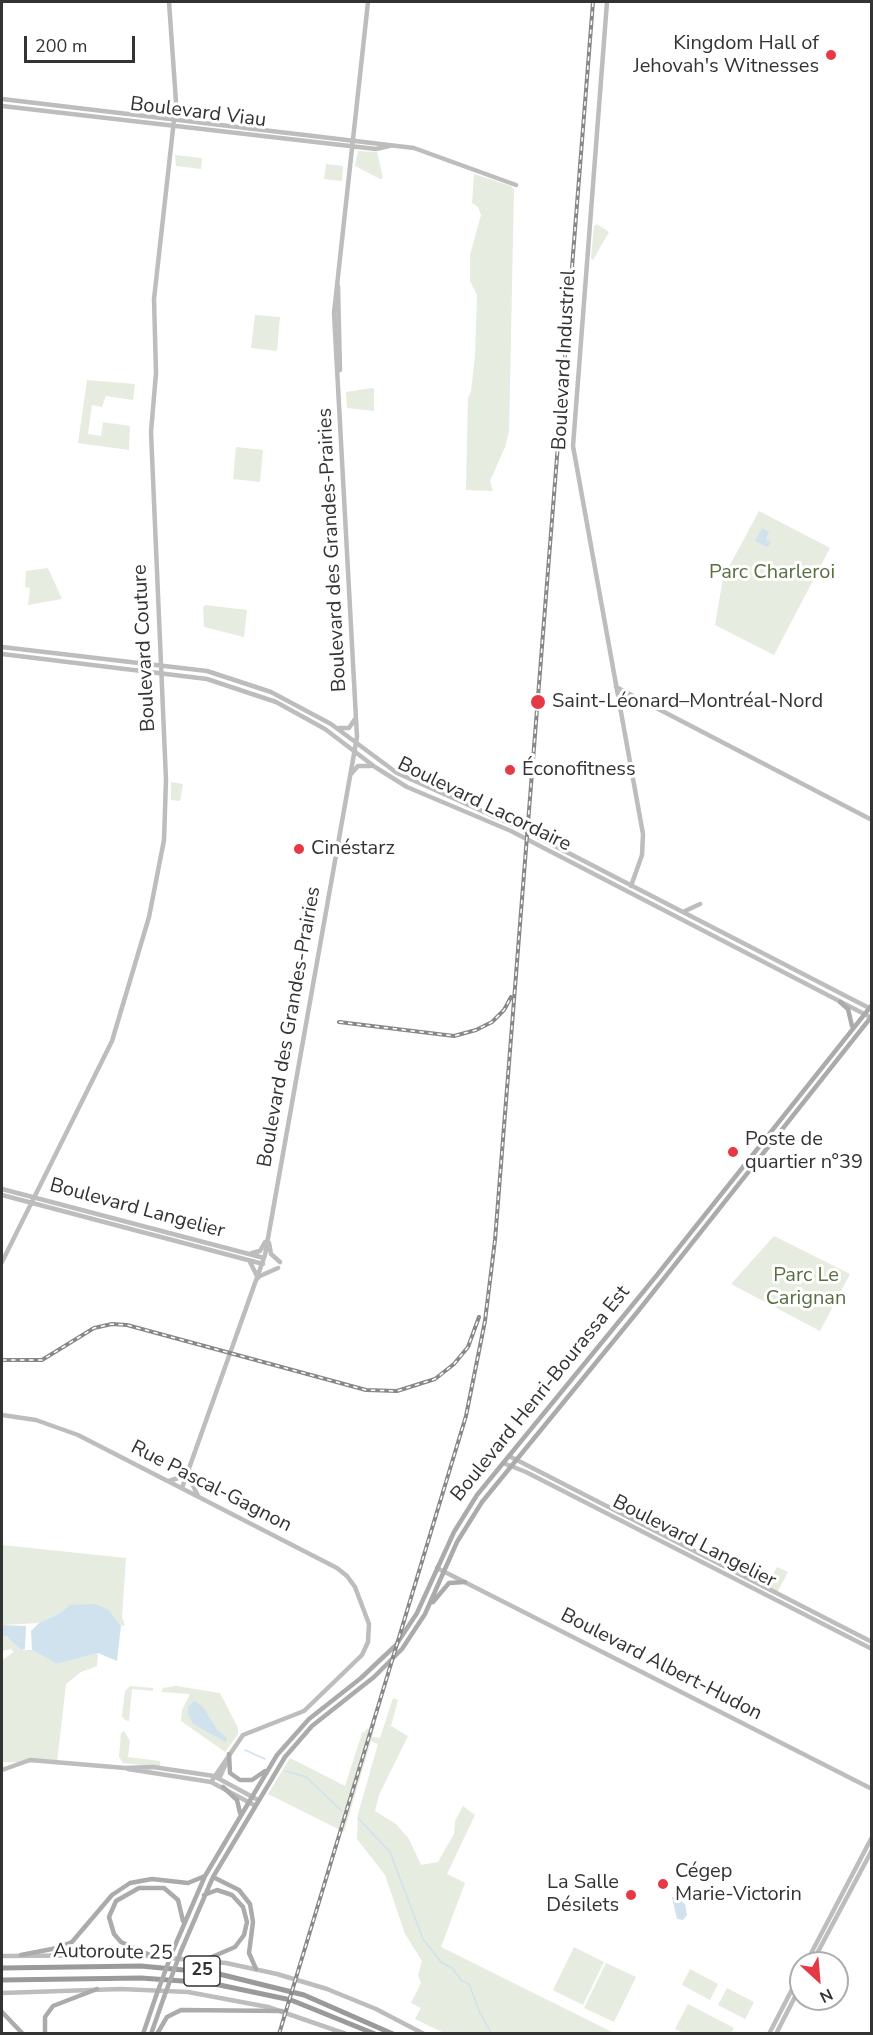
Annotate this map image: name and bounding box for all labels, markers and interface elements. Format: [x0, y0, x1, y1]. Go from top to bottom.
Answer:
scale bar [27, 24, 138, 62]
place label: Kingdom Hall of Jehovah's Witnesses [633, 32, 819, 79]
text: 200 m [35, 34, 87, 58]
marker: Kingdom Hall of Jehovah's Witnesses [824, 48, 838, 62]
street label: Boulevard Viau [129, 93, 267, 133]
street label: Boulevard Industriel [548, 269, 582, 451]
street label: Boulevard des Grandes-Prairies [314, 407, 352, 693]
park label: Parc Charleroi [709, 561, 835, 585]
street label: Boulevard Couture [129, 564, 161, 732]
place label: Saint-Léonard–Montréal-Nord [552, 690, 823, 714]
marker: Saint-Léonard–Montréal-Nord [529, 693, 547, 711]
street label: Boulevard Lacordaire [393, 753, 575, 857]
place label: Éconofitness [522, 758, 636, 782]
marker: Éconofitness [503, 763, 517, 777]
place label: Cinéstarz [311, 837, 395, 861]
marker: Cinéstarz [292, 842, 306, 856]
street label: Boulevard des Grandes-Prairies [253, 885, 327, 1169]
place label: Poste de quartier n°39 [745, 1128, 863, 1175]
marker: Poste de quartier n°39 [726, 1145, 740, 1159]
street label: Boulevard Langelier [47, 1174, 227, 1244]
park label: Parc Le Carignan [766, 1264, 846, 1311]
street label: Boulevard Henri-Bourassa Est [446, 1281, 636, 1507]
street label: Rue Pascal-Gagnon [126, 1436, 296, 1538]
street label: Boulevard Langelier [608, 1490, 780, 1594]
street label: Boulevard Albert-Hudon [556, 1604, 766, 1726]
place label: Cégep Marie-Victorin [675, 1860, 802, 1907]
place label: La Salle Désilets [546, 1871, 619, 1918]
marker: Cégep Marie-Victorin [656, 1877, 670, 1891]
marker: La Salle Désilets [624, 1888, 638, 1902]
street label: Autoroute 25 [53, 1940, 173, 1966]
north arrow [789, 1951, 849, 2011]
road number: 25 [184, 1956, 220, 1986]
text: N [816, 1983, 836, 2008]

